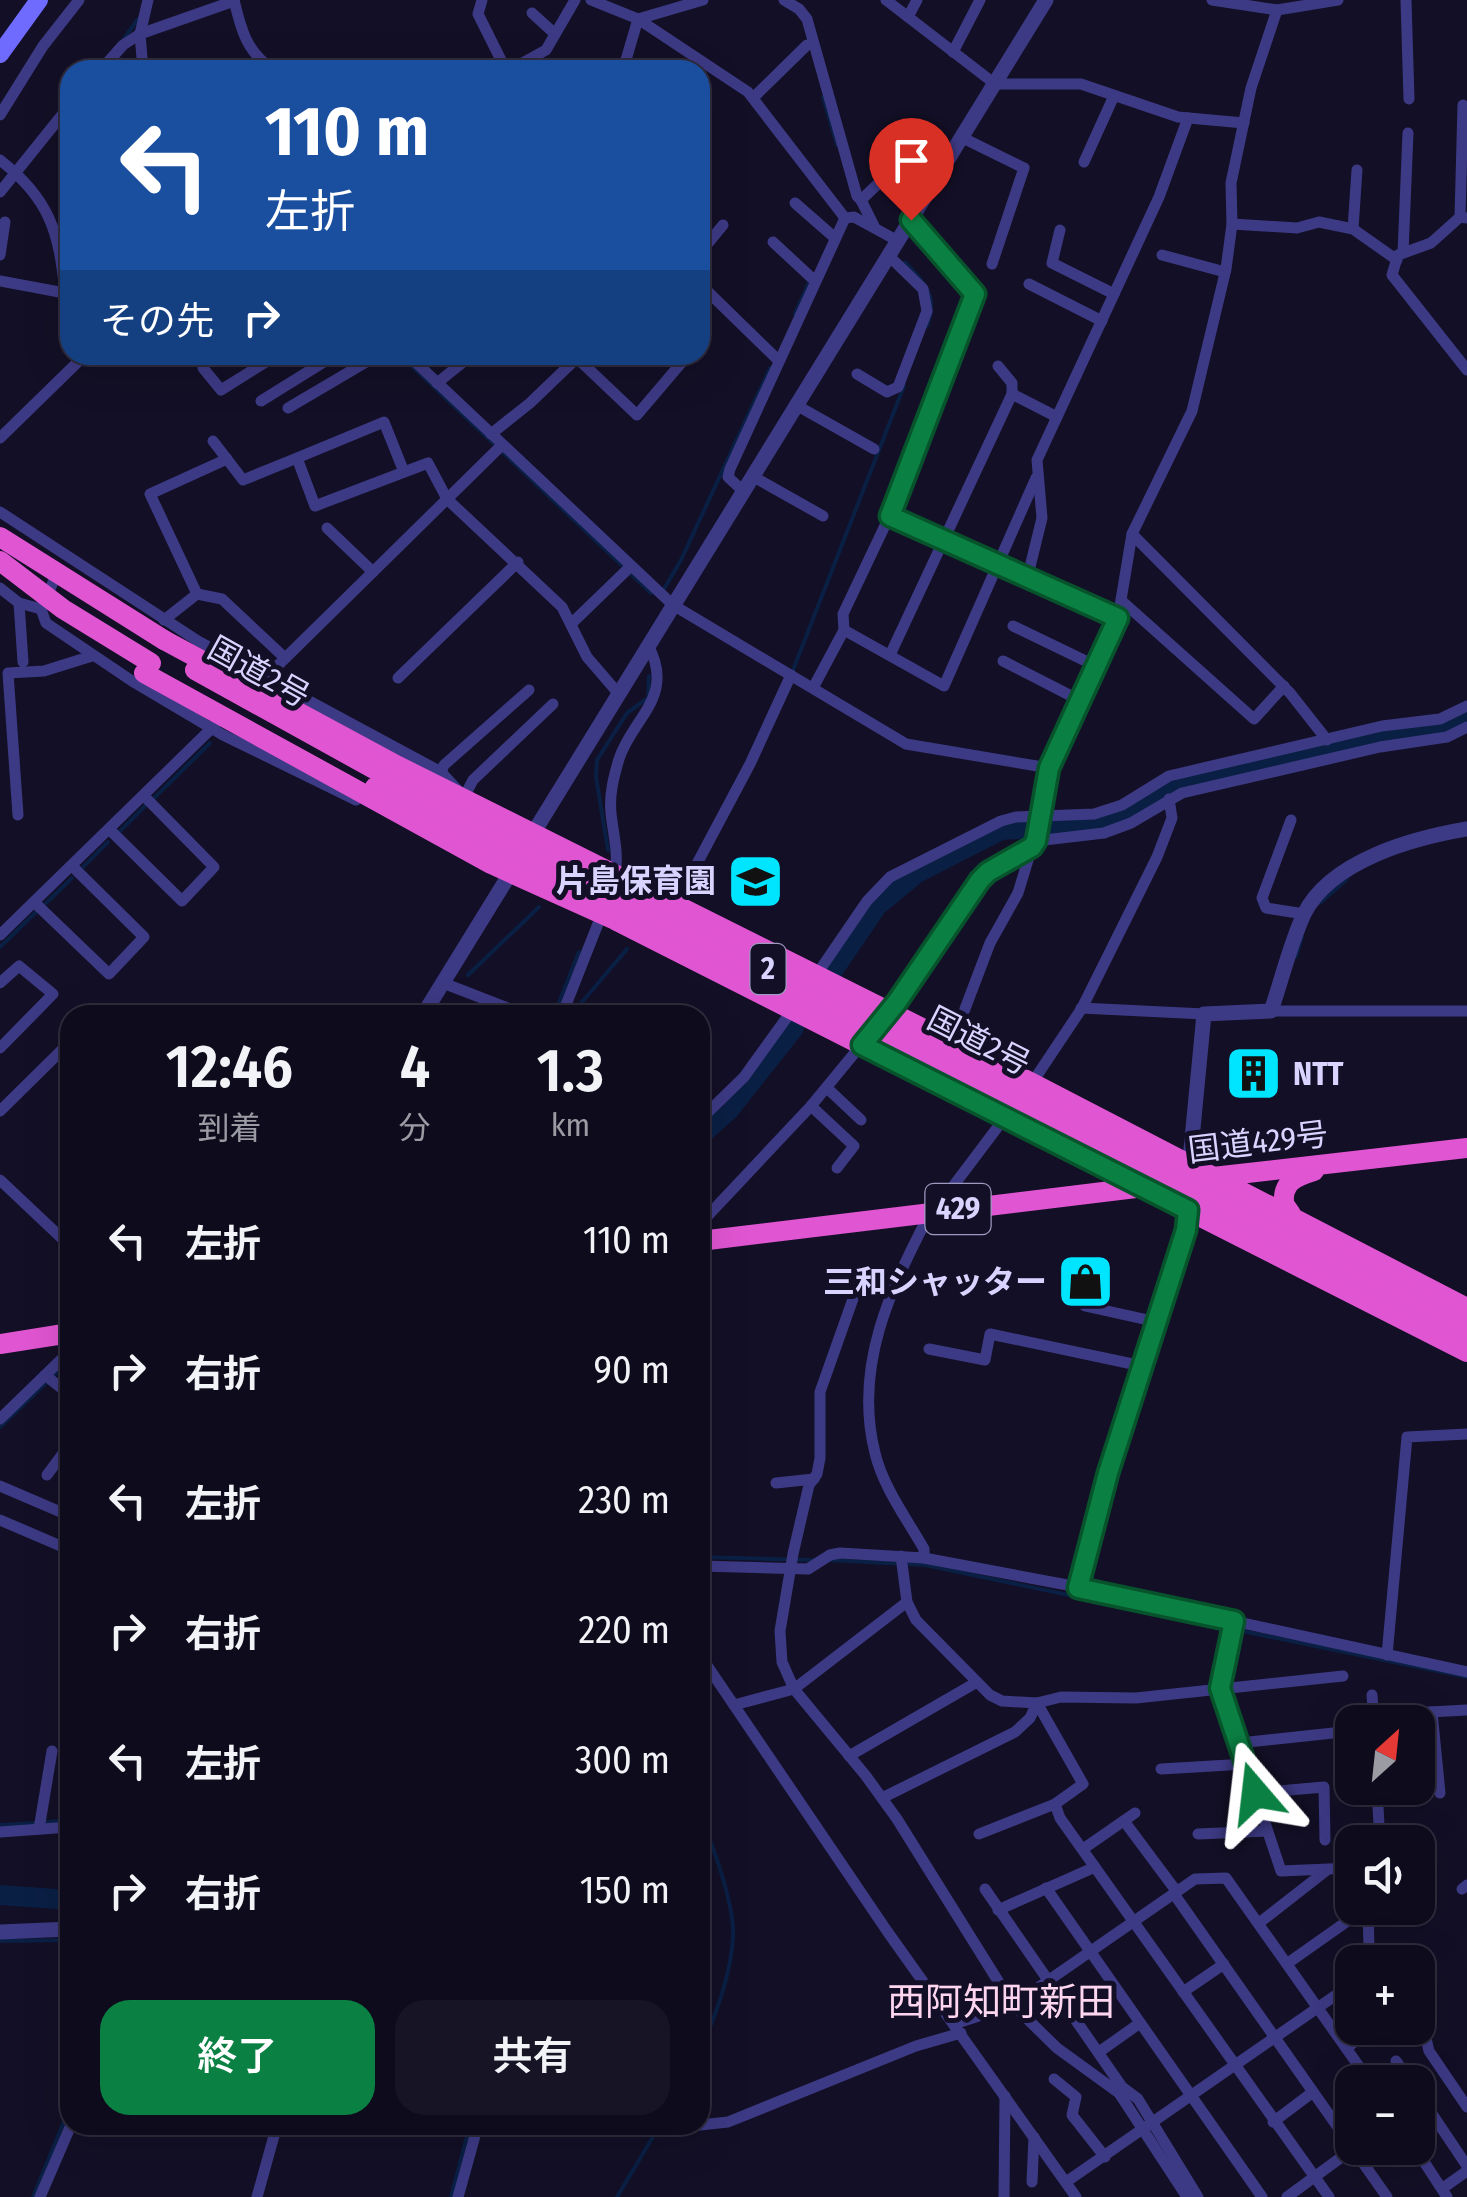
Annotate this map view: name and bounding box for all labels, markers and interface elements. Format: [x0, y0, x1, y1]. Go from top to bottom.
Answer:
text: 110 m [265, 90, 429, 174]
icon: left [100, 100, 230, 230]
pin [869, 118, 954, 221]
icon: arrive [884, 133, 939, 188]
text: 左折 [265, 185, 355, 239]
icon: right [234, 290, 289, 345]
text: その先 [100, 298, 214, 344]
street label: 国道2号 [202, 629, 316, 715]
school or university icon: 片島保育園 [725, 851, 785, 911]
place label: 片島保育園 [556, 862, 716, 900]
road number: 2 [750, 944, 786, 994]
street label: 国道2号 [921, 999, 1037, 1083]
text: 12:46 [166, 1031, 293, 1103]
text: 4 [400, 1031, 430, 1103]
text: 1.3 [537, 1035, 604, 1107]
building icon: NTT [1224, 1044, 1284, 1104]
place label: NTT [1293, 1055, 1344, 1093]
text: km [551, 1106, 590, 1144]
text: 到着 [197, 1109, 261, 1147]
text: 分 [399, 1109, 431, 1147]
street label: 国道429号 [1186, 1115, 1330, 1169]
road number: 429 [926, 1184, 990, 1234]
icon: left [100, 1213, 155, 1268]
text: 110 m [583, 1217, 670, 1263]
text: 左折 [185, 1221, 261, 1267]
shop icon: 三和シャッター [1056, 1252, 1116, 1312]
place label: 三和シャッター [823, 1263, 1047, 1301]
icon: right [100, 1343, 155, 1398]
text: 90 m [594, 1347, 670, 1393]
text: 右折 [185, 1351, 261, 1397]
icon: left [100, 1473, 155, 1528]
text: 230 m [578, 1477, 670, 1523]
text: 左折 [185, 1481, 261, 1527]
icon: right [100, 1603, 155, 1658]
text: 220 m [579, 1607, 670, 1653]
text: 右折 [185, 1611, 261, 1657]
north arrow [1335, 1705, 1435, 1805]
map controls [1335, 1705, 1435, 2165]
icon: left [100, 1733, 155, 1788]
text: 300 m [575, 1737, 670, 1783]
text: 左折 [185, 1741, 261, 1787]
position arrow [1203, 1741, 1307, 1845]
button: sound [1335, 1825, 1435, 1925]
icon: right [100, 1863, 155, 1918]
text: 150 m [580, 1867, 670, 1913]
text: 右折 [185, 1871, 261, 1917]
button: + [1335, 1945, 1435, 2045]
district label: 西阿知町新田 [887, 1979, 1115, 2025]
button: 終了 [100, 2000, 375, 2115]
button: 共有 [395, 2000, 670, 2115]
button: − [1335, 2065, 1435, 2165]

